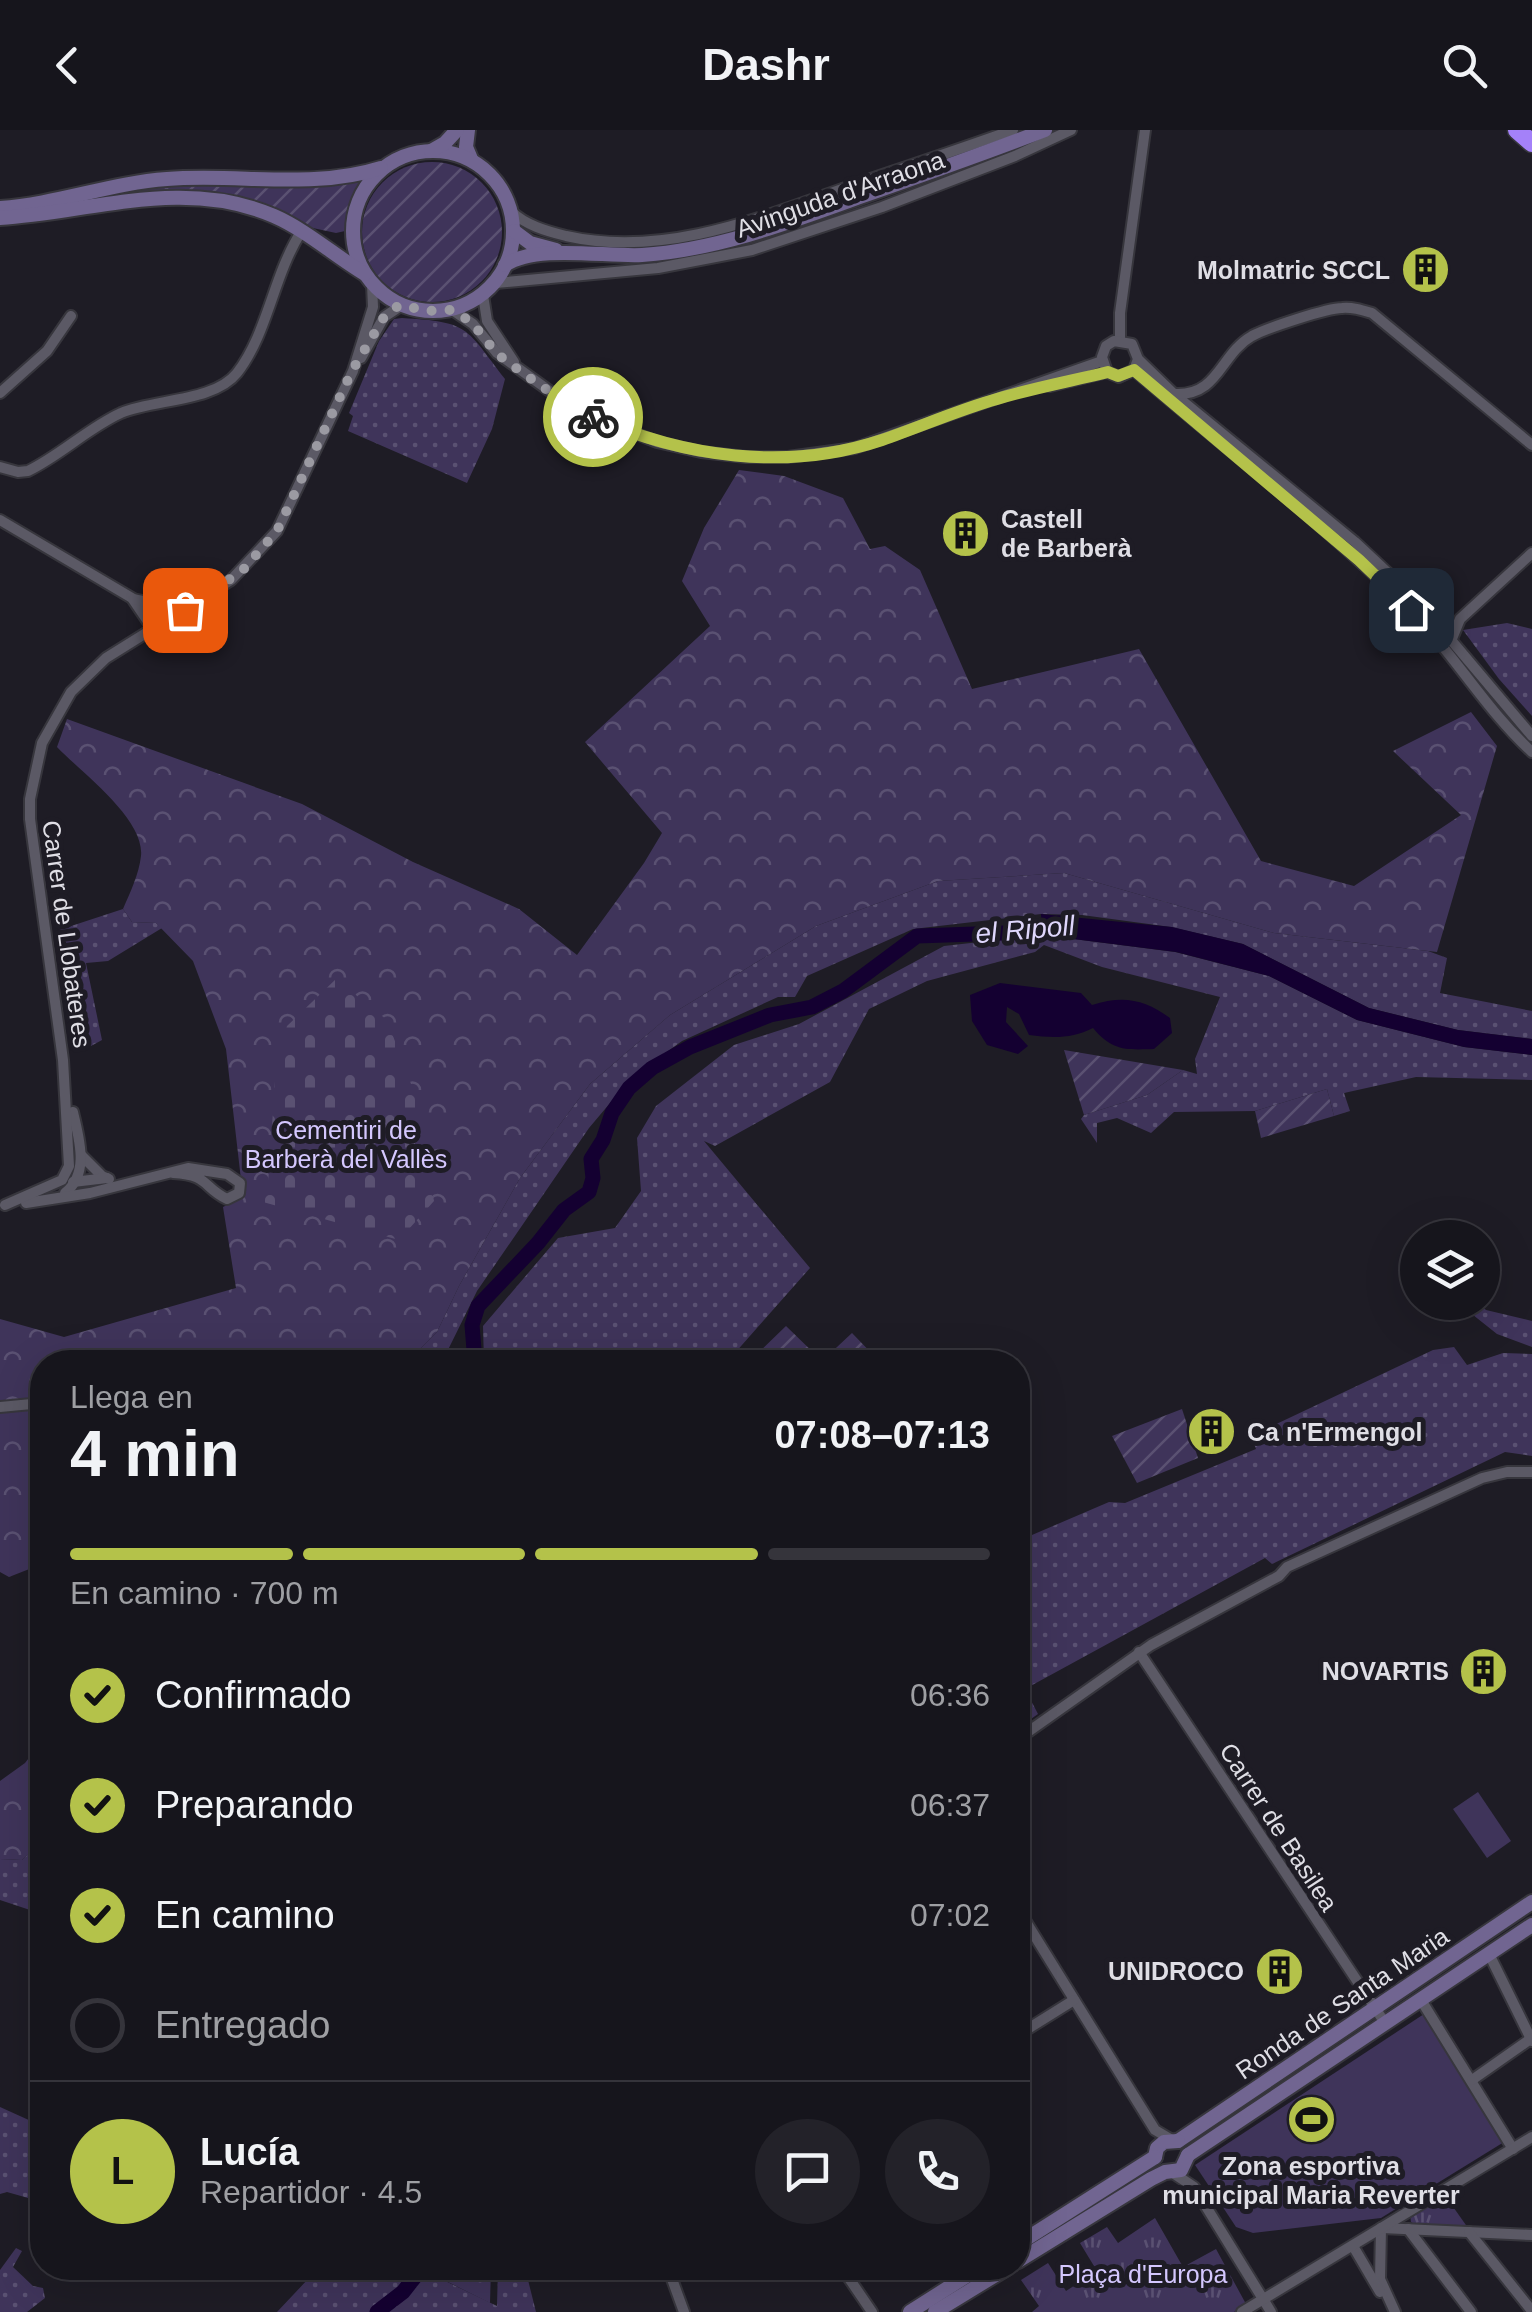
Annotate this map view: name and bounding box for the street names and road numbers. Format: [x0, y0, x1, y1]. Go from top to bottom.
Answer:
street label: Avinguda d'Arraona [732, 145, 948, 243]
street label: Carrer de Llobateres [37, 819, 97, 1049]
street label: Carrer de Basilea [1214, 1738, 1344, 1916]
street label: Ronda de Santa Maria [1230, 1921, 1454, 2085]

